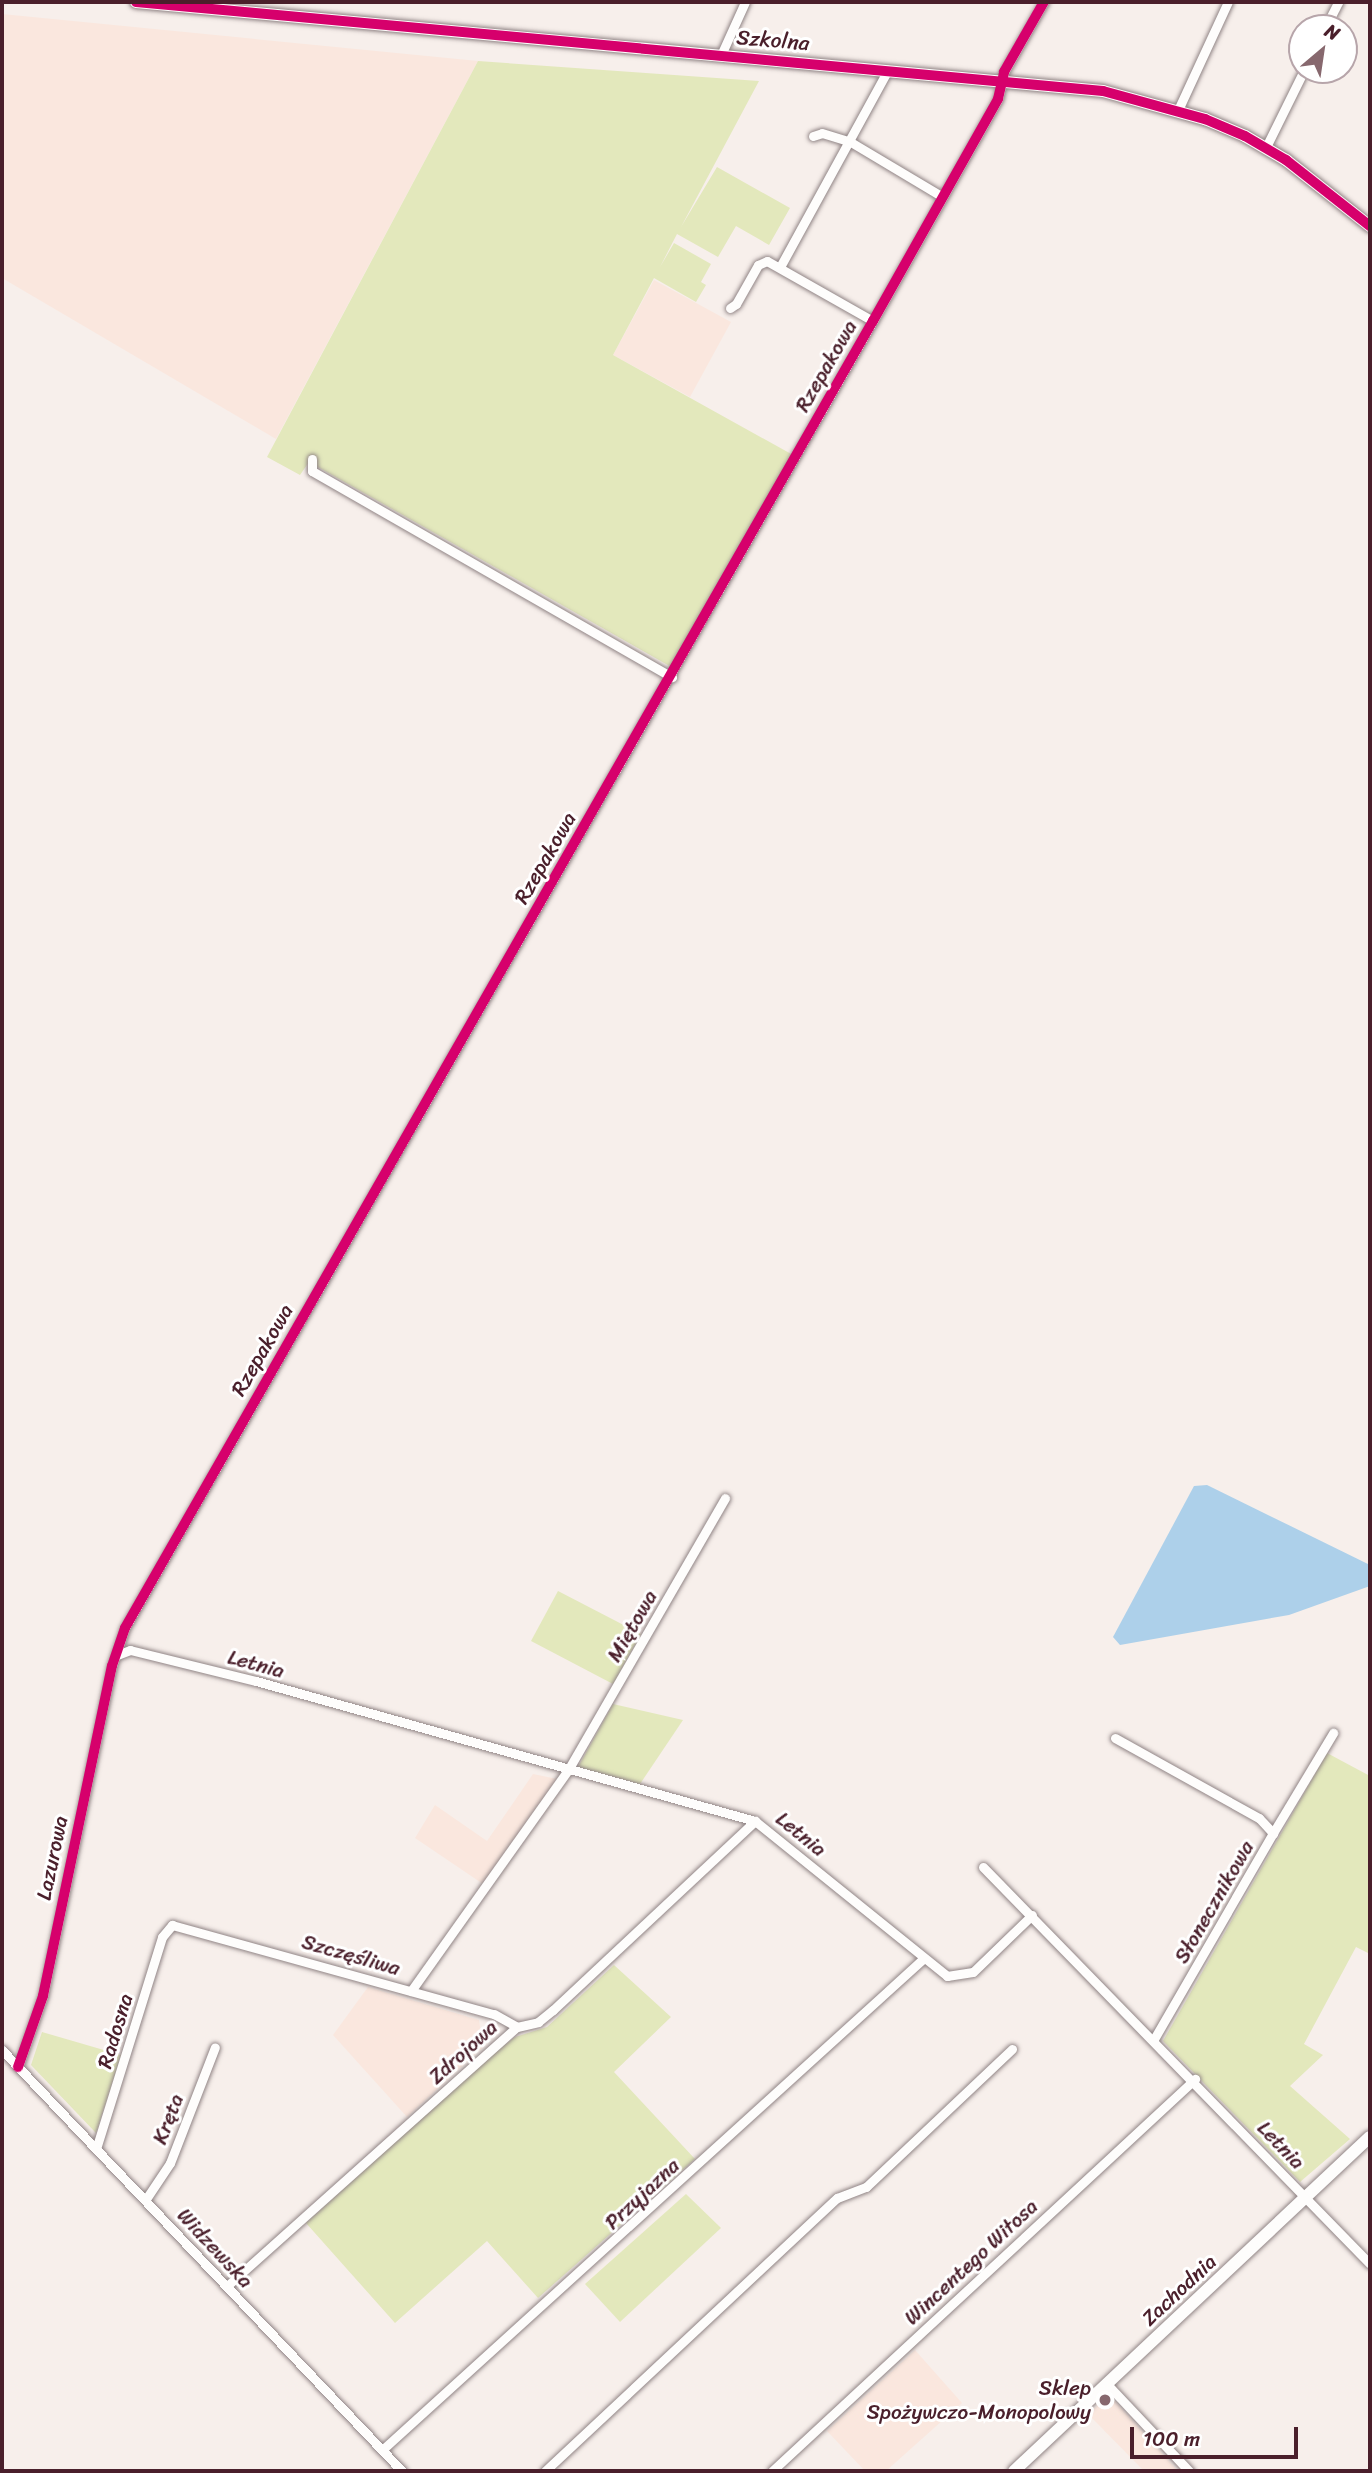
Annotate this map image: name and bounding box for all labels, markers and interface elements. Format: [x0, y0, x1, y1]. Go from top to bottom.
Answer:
north arrow [1288, 14, 1358, 84]
text: N [1319, 14, 1346, 50]
street label: Szkolna [736, 24, 810, 56]
street label: Rzepakowa [790, 316, 862, 416]
street label: Rzepakowa [509, 808, 581, 908]
street label: Rzepakowa [226, 1300, 298, 1400]
street label: Miętowa [601, 1586, 663, 1666]
street label: Letnia [225, 1644, 287, 1684]
street label: Letnia [771, 1806, 831, 1862]
street label: Lazurowa [31, 1814, 73, 1902]
street label: Słonecznikowa [1169, 1836, 1259, 1968]
street label: Szczęśliwa [299, 1929, 403, 1981]
street label: Radosna [92, 1991, 138, 2071]
street label: Zdrojowa [423, 2015, 503, 2089]
street label: Kręta [147, 2090, 189, 2148]
street label: Letnia [1252, 2116, 1310, 2174]
street label: Przyjazna [599, 2153, 685, 2235]
street label: Wincentego Witosa [899, 2193, 1043, 2331]
street label: Widzewska [172, 2203, 258, 2293]
street label: Zachodnia [1136, 2249, 1222, 2331]
place label: Sklep Spożywczo-Monopolowy [867, 2375, 1091, 2425]
marker: Sklep Spożywczo-Monopolowy [1097, 2392, 1113, 2408]
scale bar [1134, 2414, 1302, 2458]
text: 100 m [1143, 2420, 1200, 2458]

